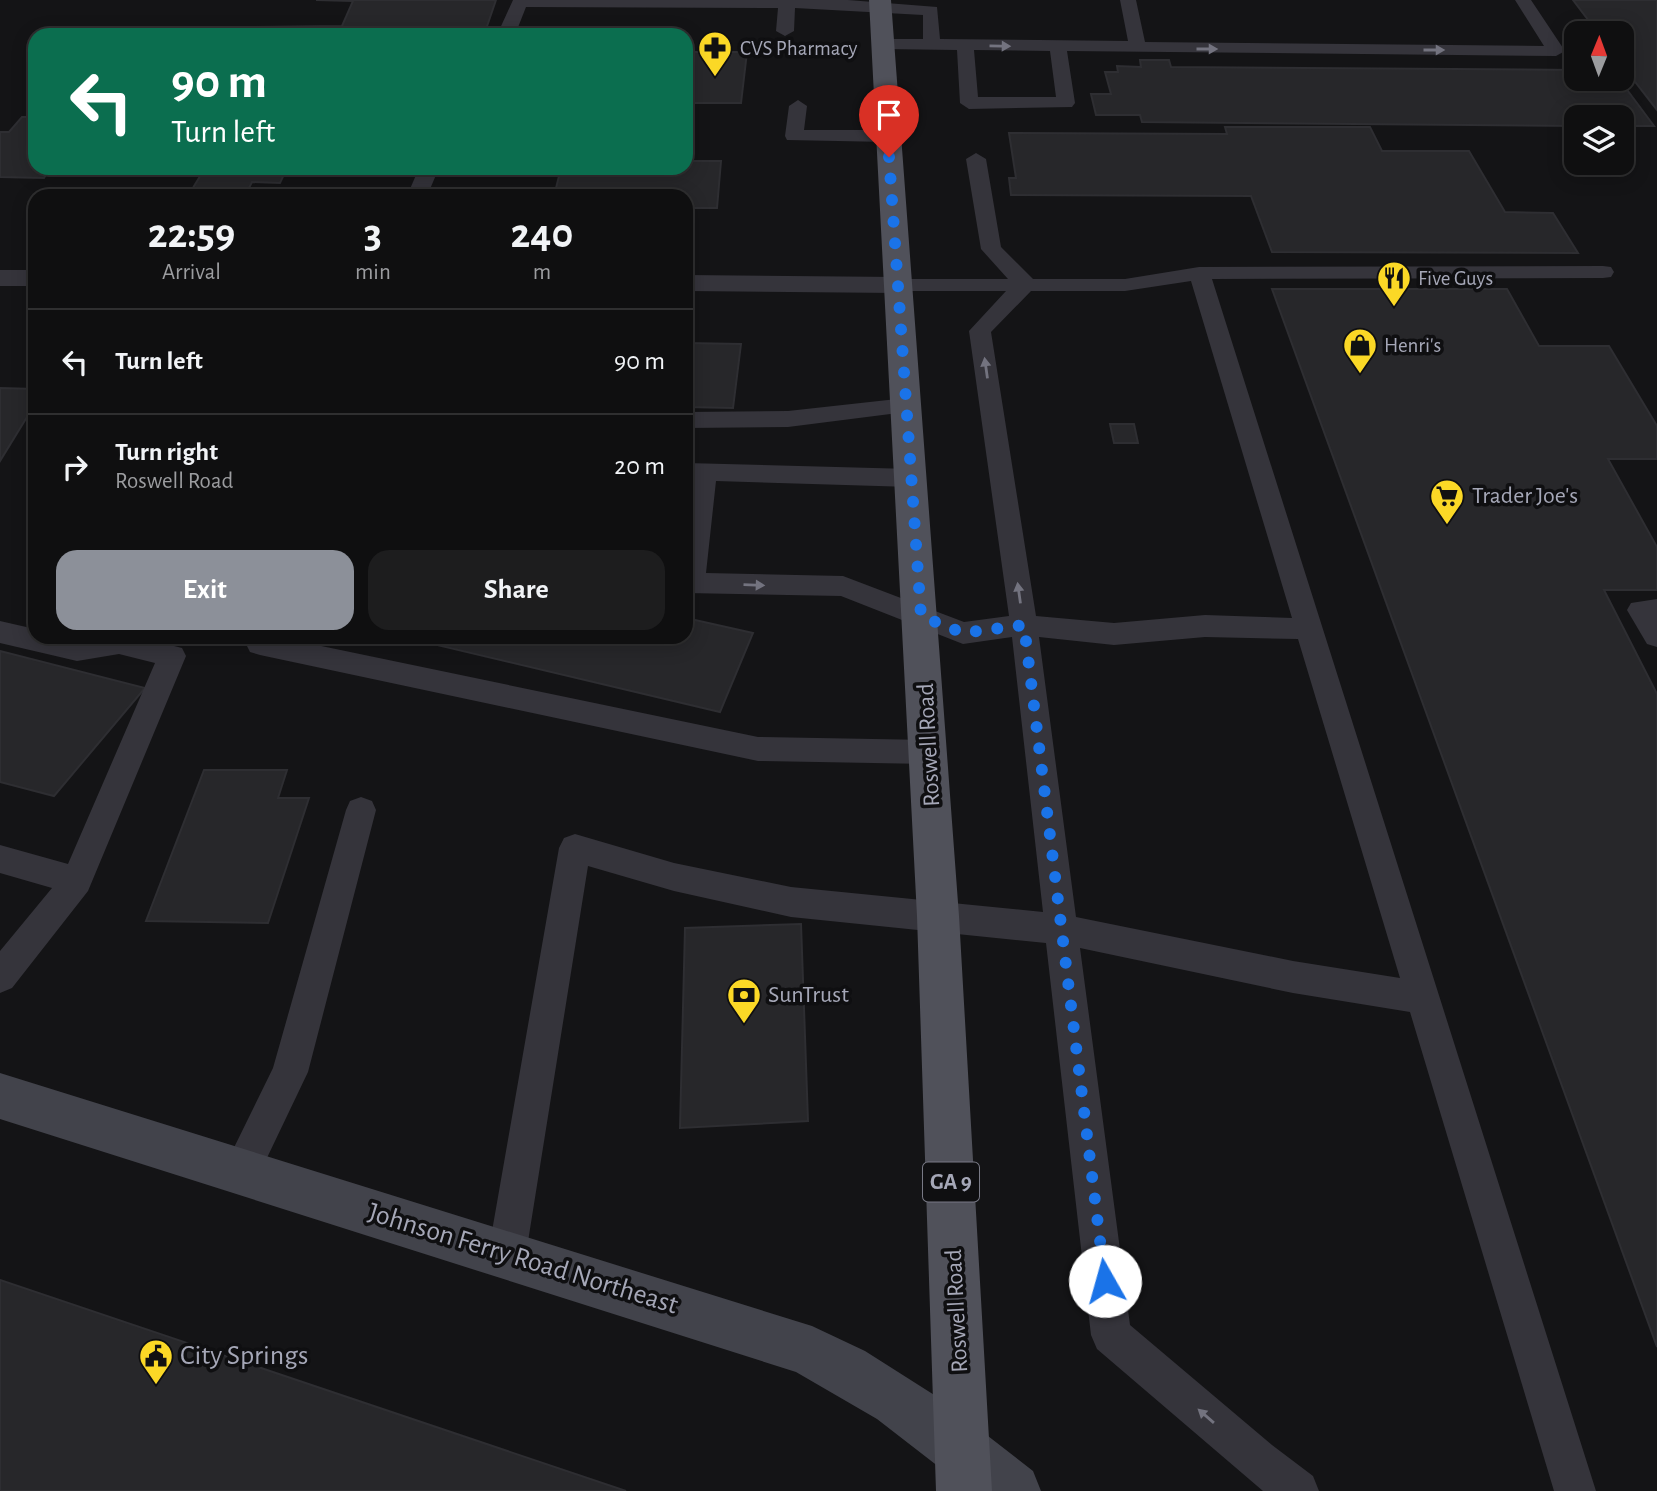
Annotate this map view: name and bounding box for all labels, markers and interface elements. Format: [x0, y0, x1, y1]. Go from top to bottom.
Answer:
north arrow [1564, 21, 1634, 91]
map controls [1564, 21, 1634, 175]
pharmacy icon: CVS Pharmacy [696, 29, 734, 78]
place label: CVS Pharmacy [740, 38, 858, 59]
one-way arrow [989, 40, 1011, 52]
one-way arrow [1196, 43, 1218, 55]
one-way arrow [1423, 44, 1445, 56]
icon: left [56, 56, 147, 147]
text: 90 m [171, 58, 267, 107]
pin [859, 85, 919, 157]
icon: arrive [870, 96, 908, 134]
button: layers [1564, 105, 1634, 175]
text: Turn left [171, 116, 275, 148]
text: 22:59 [148, 213, 235, 255]
text: 3 [364, 213, 382, 255]
text: 240 [510, 213, 573, 255]
restaurant icon: Five Guys [1375, 259, 1413, 308]
text: Arrival [162, 261, 221, 284]
text: min [355, 261, 391, 284]
text: m [533, 261, 551, 284]
place label: Five Guys [1418, 268, 1493, 289]
shop icon: Henri's [1341, 326, 1379, 375]
place label: Henri's [1384, 335, 1441, 356]
icon: left [56, 343, 94, 381]
text: Turn left [115, 348, 203, 374]
text: 90 m [614, 348, 665, 374]
one-way arrow [980, 357, 991, 379]
text: Turn right [115, 439, 218, 465]
icon: right [56, 448, 94, 486]
text: 20 m [614, 453, 665, 479]
text: Roswell Road [115, 470, 233, 493]
supermarket icon: Trader Joe's [1428, 477, 1466, 526]
place label: Trader Joe's [1472, 484, 1578, 508]
button: Exit [56, 550, 354, 630]
button: Share [368, 550, 665, 630]
one-way arrow [743, 580, 765, 591]
one-way arrow [1013, 582, 1024, 604]
street label: Roswell Road [914, 683, 944, 807]
bank icon: SunTrust [725, 976, 763, 1025]
place label: SunTrust [768, 983, 849, 1007]
road number: GA 9 [923, 1162, 979, 1202]
street label: Johnson Ferry Road Northeast [365, 1198, 681, 1320]
position arrow [1068, 1244, 1142, 1318]
street label: Roswell Road [942, 1249, 972, 1373]
public building icon: City Springs [137, 1337, 175, 1386]
place label: City Springs [180, 1342, 308, 1370]
one-way arrow [1197, 1409, 1214, 1424]

